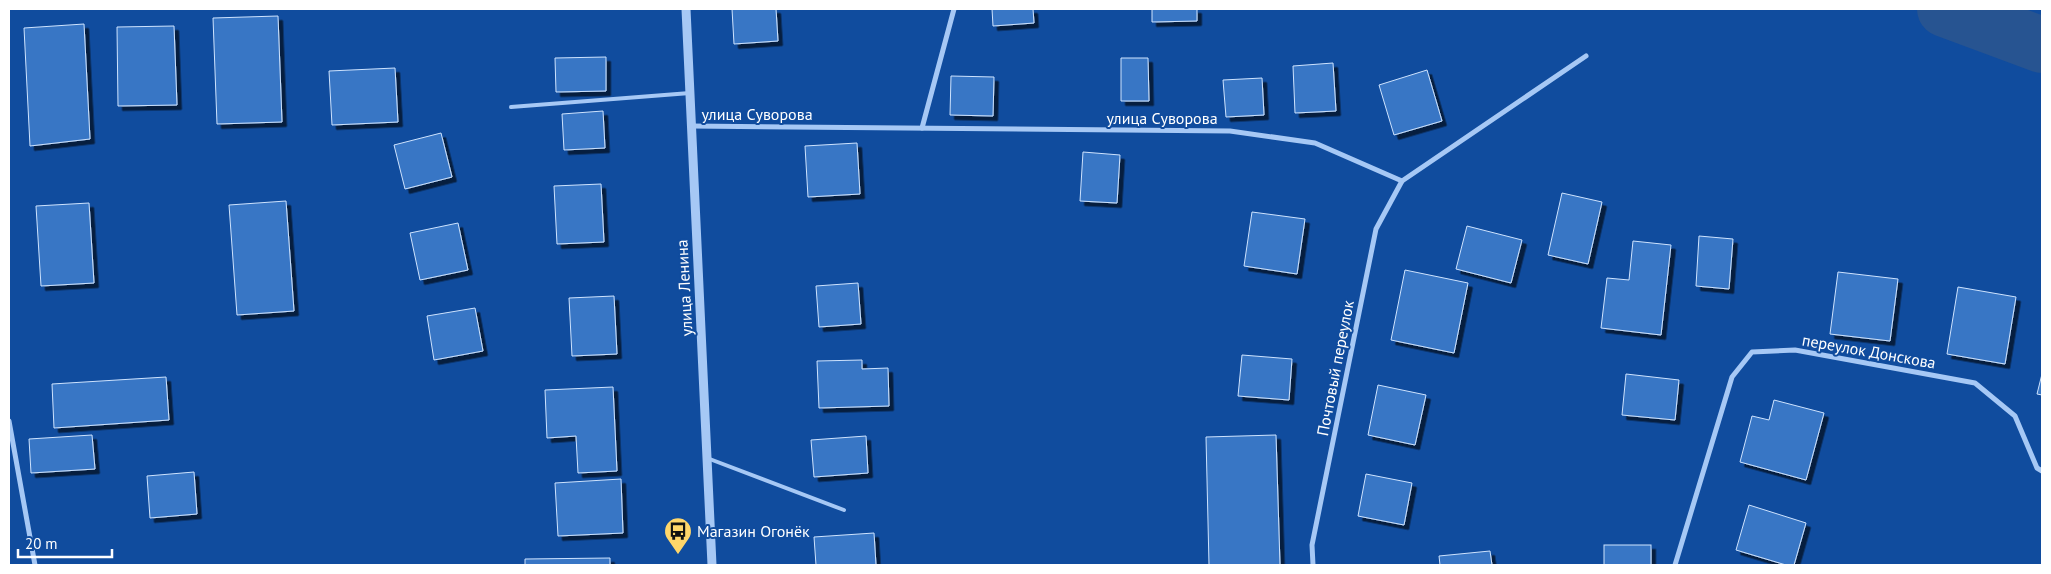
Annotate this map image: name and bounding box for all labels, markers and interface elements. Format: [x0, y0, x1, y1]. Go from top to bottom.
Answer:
street label: улица Суворова [701, 104, 813, 124]
street label: улица Суворова [1106, 108, 1218, 128]
street label: улица Ленина [671, 239, 697, 337]
street label: Почтовый переулок [1312, 298, 1358, 438]
street label: переулок Донскова [1801, 329, 1937, 373]
bus stop icon: Магазин Огонёк [663, 516, 693, 555]
place label: Магазин Огонёк [697, 521, 810, 541]
scale bar [18, 526, 111, 558]
text: 20 m [25, 534, 58, 553]

